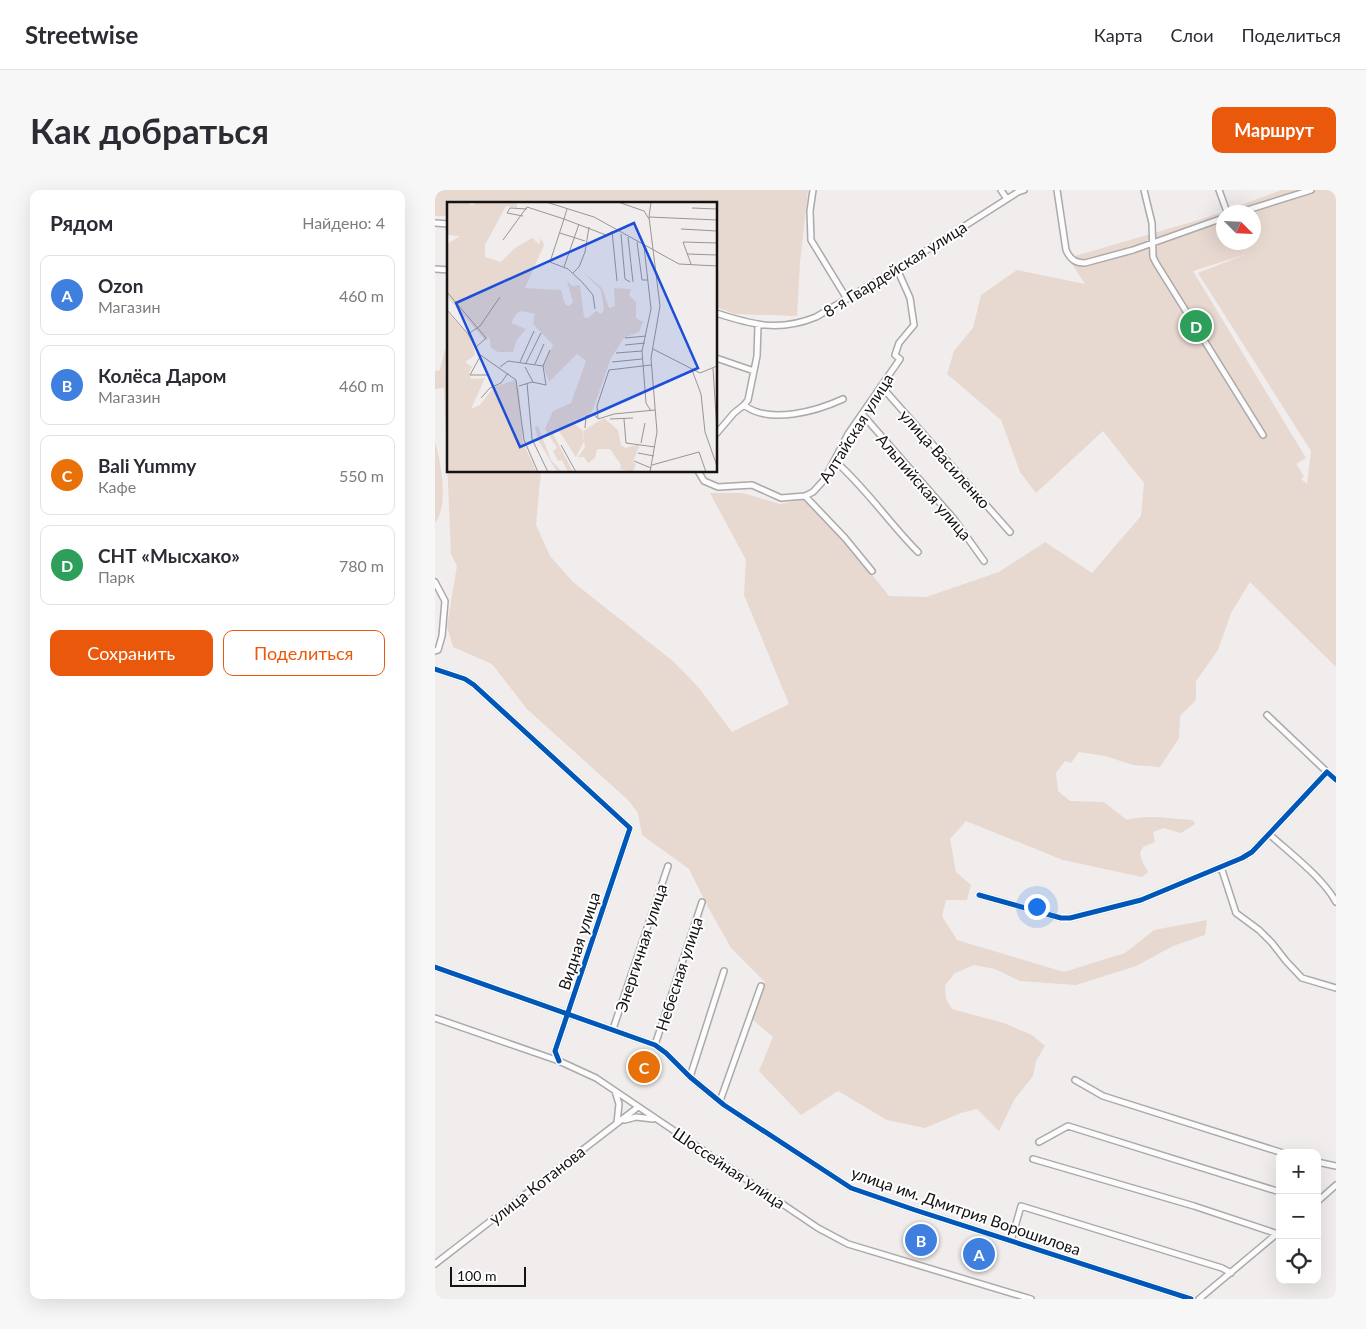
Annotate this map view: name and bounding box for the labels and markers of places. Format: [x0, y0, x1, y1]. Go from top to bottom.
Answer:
pin: D [1180, 307, 1212, 345]
pin: C [628, 1048, 660, 1086]
pin: B [905, 1221, 937, 1259]
pin: A [963, 1235, 995, 1273]

